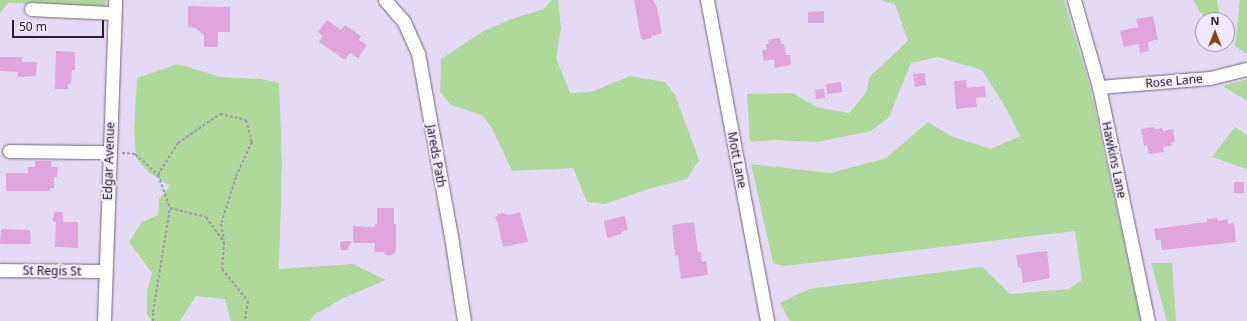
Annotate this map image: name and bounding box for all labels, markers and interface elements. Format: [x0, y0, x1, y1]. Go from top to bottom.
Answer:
scale bar [14, 12, 106, 38]
north arrow [1195, 12, 1235, 52]
text: N [1211, 13, 1219, 28]
text: 50 m [19, 18, 47, 35]
street label: Rose Lane [1145, 71, 1203, 91]
street label: Hawkins Lane [1099, 120, 1129, 200]
street label: Edgar Avenue [100, 122, 118, 200]
street label: Jareds Path [423, 123, 449, 189]
street label: Mott Lane [724, 131, 750, 189]
street label: St Regis St [23, 263, 81, 279]

